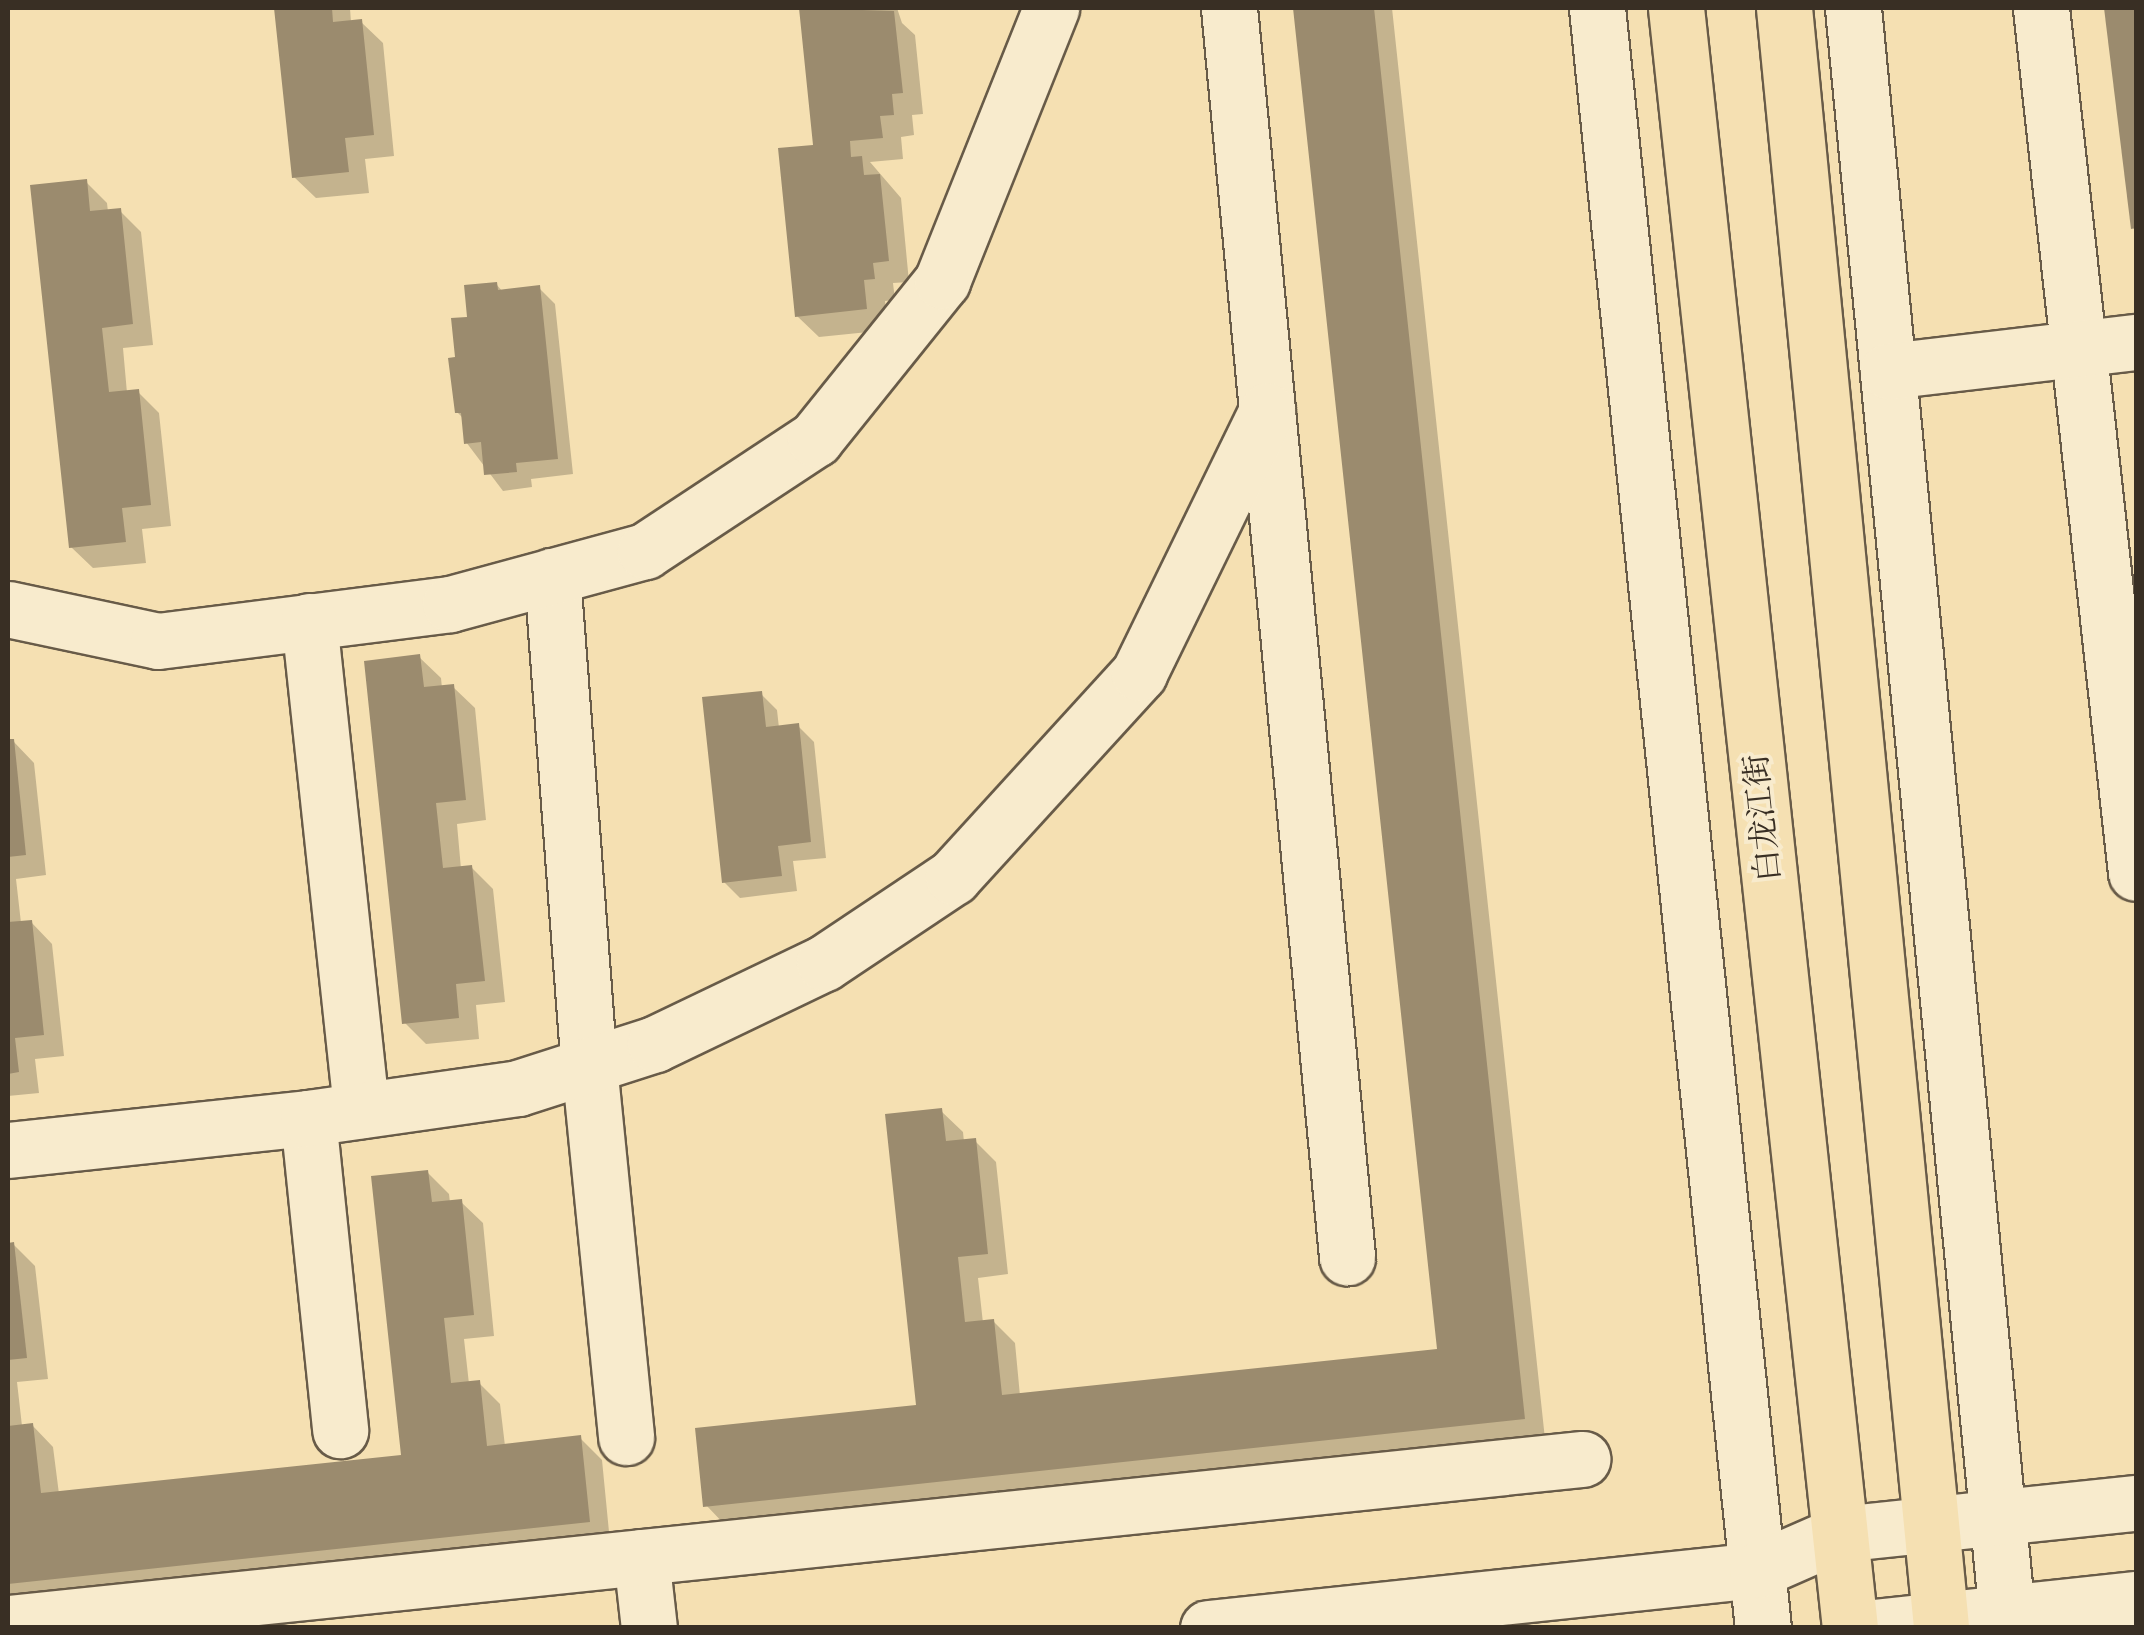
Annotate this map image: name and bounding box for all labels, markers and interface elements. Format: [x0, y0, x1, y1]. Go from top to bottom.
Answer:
street label: 白龙江街 [1736, 752, 1788, 884]

